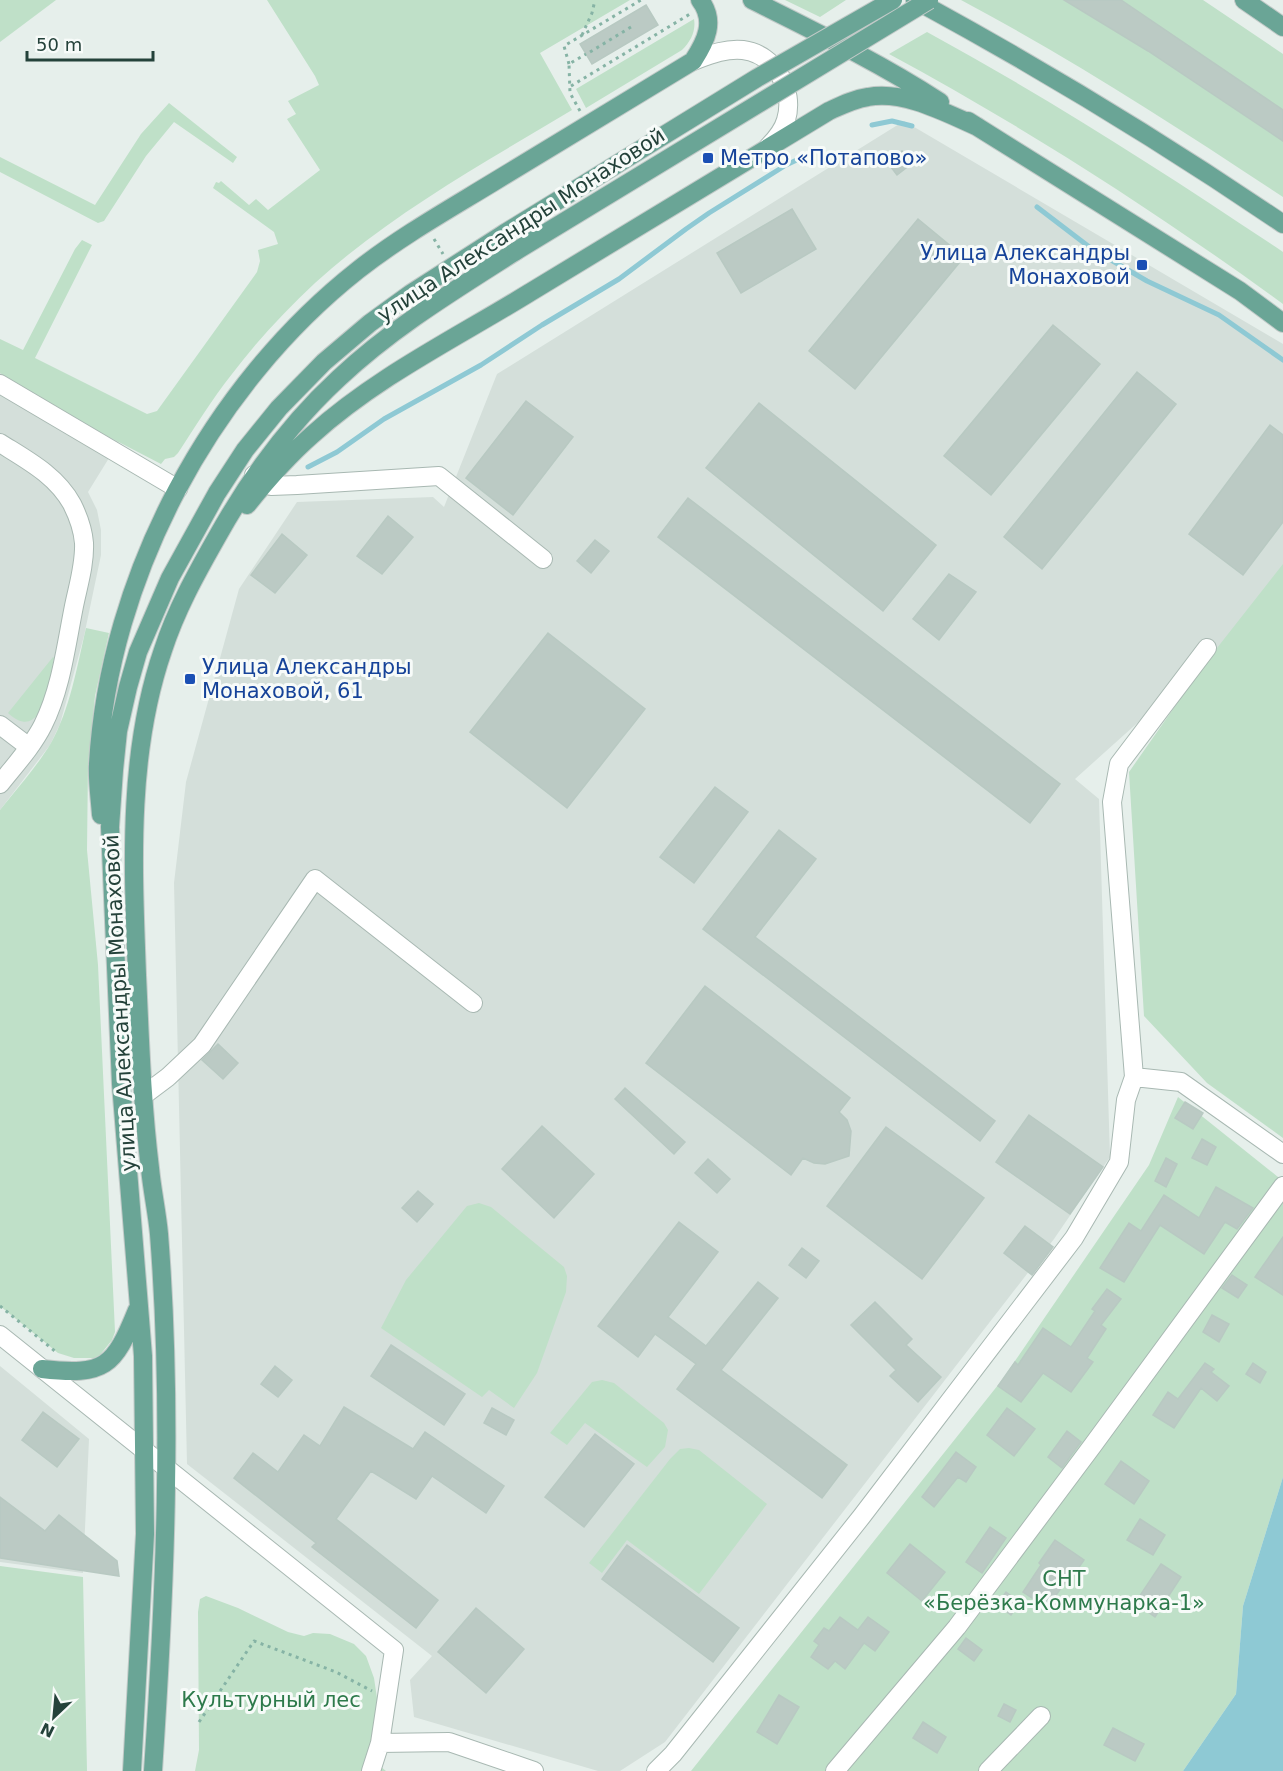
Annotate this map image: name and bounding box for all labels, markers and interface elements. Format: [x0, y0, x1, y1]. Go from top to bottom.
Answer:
scale bar [27, 24, 153, 62]
text: 50 m [36, 34, 82, 55]
street label: улица Александры Монаховой [373, 123, 669, 327]
place label: Метро «Потапово» [720, 146, 927, 170]
marker: Метро «Потапово» [701, 151, 715, 165]
place label: Улица Александры Монаховой [920, 241, 1130, 289]
marker: Улица Александры Монаховой [1135, 258, 1149, 272]
place label: Улица Александры Монаховой, 61 [202, 655, 412, 703]
marker: Улица Александры Монаховой, 61 [183, 672, 197, 686]
street label: улица Александры Монаховой [99, 834, 141, 1172]
park label: СНТ «Берёзка-Коммунарка-1» [923, 1567, 1205, 1615]
north arrow [24, 1687, 84, 1747]
park label: Культурный лес [181, 1688, 361, 1712]
text: N [37, 1719, 58, 1742]

